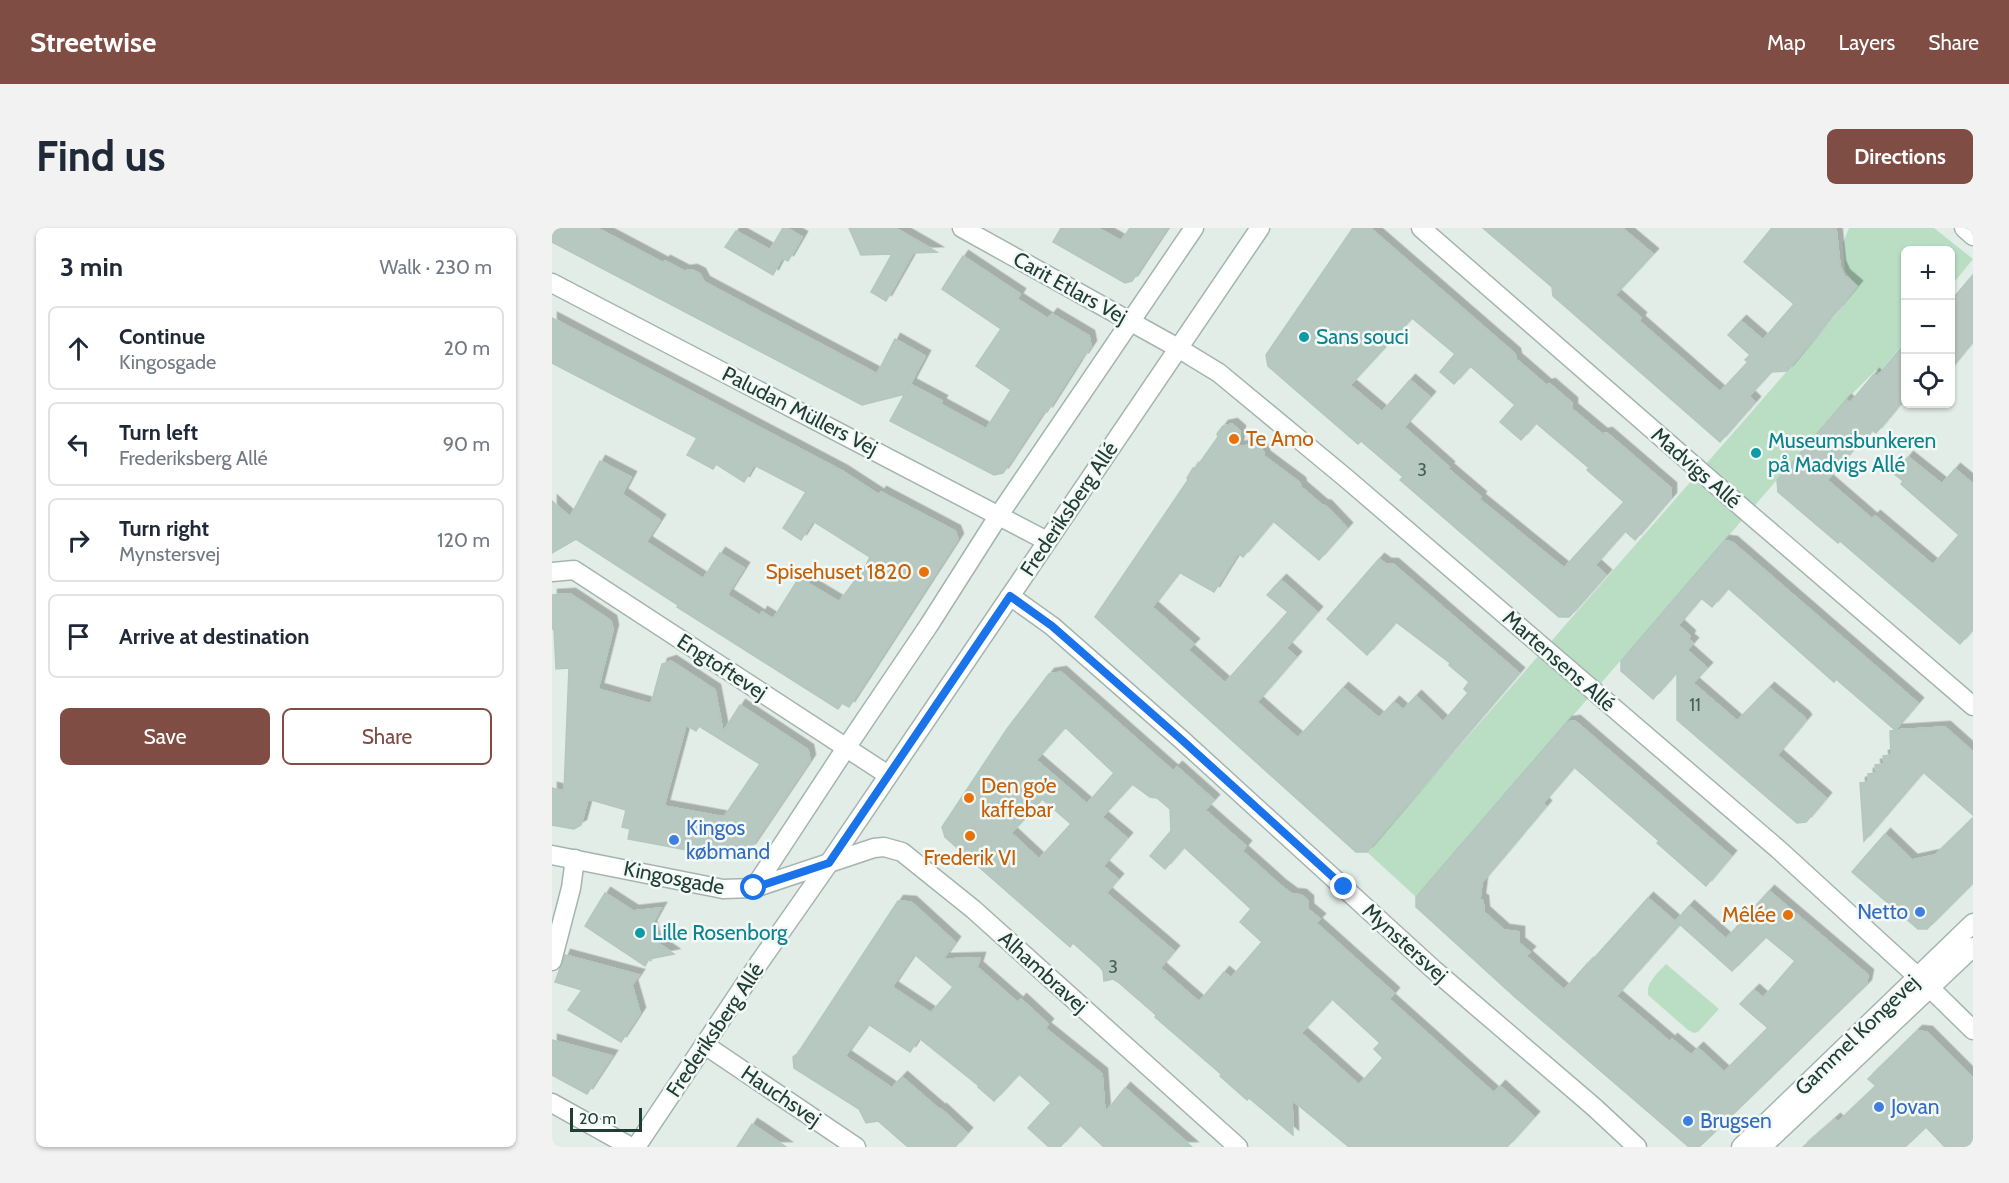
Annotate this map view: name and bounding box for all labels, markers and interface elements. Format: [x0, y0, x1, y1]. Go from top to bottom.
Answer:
text: Streetwise [30, 25, 156, 59]
text: Map [1767, 30, 1806, 55]
text: Layers [1839, 30, 1895, 55]
text: Share [1928, 30, 1979, 55]
button: Directions [1827, 129, 1973, 184]
text: Find us [36, 130, 165, 182]
street label: Carit Etlars Vej [1009, 246, 1131, 330]
map controls [1901, 246, 1955, 408]
button: + [1901, 246, 1955, 300]
text: 3 min [60, 251, 123, 283]
text: Walk · 230 m [380, 255, 492, 279]
button: − [1901, 300, 1955, 354]
text: Continue [119, 323, 205, 350]
place label: Sans souci [1316, 324, 1409, 349]
marker: Sans souci [1297, 330, 1311, 344]
icon: ahead [62, 332, 95, 365]
text: 20 m [444, 336, 490, 360]
text: Kingosgade [119, 350, 216, 374]
button: locate [1901, 354, 1955, 408]
street label: Paludan Müllers Vej [718, 361, 882, 461]
text: Turn left [119, 419, 198, 446]
street label: Madvigs Allé [1646, 422, 1746, 514]
place label: Te Amo [1246, 426, 1314, 451]
icon: left [62, 428, 95, 461]
place label: Museumsbunkeren på Madvigs Allé [1768, 428, 1936, 477]
text: 90 m [443, 432, 490, 456]
marker: Te Amo [1227, 432, 1241, 446]
street label: Frederiksberg Allé [1015, 437, 1123, 580]
text: Frederiksberg Allé [119, 446, 268, 470]
marker: Museumsbunkeren på Madvigs Allé [1749, 446, 1763, 460]
house number: 3 [1417, 459, 1427, 481]
text: Turn right [119, 515, 209, 542]
icon: right [62, 524, 95, 557]
text: 120 m [437, 528, 490, 552]
text: Mynstersvej [119, 542, 220, 566]
place label: Spisehuset 1820 [765, 559, 912, 584]
marker: Spisehuset 1820 [917, 565, 931, 579]
street label: Martensens Allé [1498, 605, 1621, 716]
icon: arrive [62, 620, 95, 653]
text: Arrive at destination [119, 623, 309, 650]
street label: Engtoftevej [672, 628, 772, 706]
house number: 11 [1689, 694, 1701, 716]
button: Save [60, 708, 270, 765]
button: Share [282, 708, 492, 765]
place label: Den go’e kaffebar [981, 773, 1057, 822]
marker: Den go’e kaffebar [962, 791, 976, 805]
place label: Kingos købmand [686, 815, 770, 864]
marker: Frederik VI [963, 829, 977, 843]
marker: Kingos købmand [667, 833, 681, 847]
place label: Frederik VI [924, 845, 1016, 870]
street label: Kingosgade [622, 855, 727, 900]
route end [1330, 873, 1356, 899]
route start [740, 874, 766, 900]
street label: Mynstersvej [1357, 898, 1453, 988]
place label: Netto [1857, 899, 1908, 924]
place label: Mêlée [1722, 902, 1776, 927]
marker: Netto [1913, 905, 1927, 919]
marker: Mêlée [1781, 908, 1795, 922]
place label: Lille Rosenborg [652, 920, 788, 945]
street label: Alhambravej [993, 925, 1093, 1019]
marker: Lille Rosenborg [633, 926, 647, 940]
house number: 3 [1108, 956, 1118, 978]
street label: Frederiksberg Allé [661, 958, 769, 1101]
street label: Gammel Kongevej [1790, 969, 1924, 1101]
street label: Hauchsvej [736, 1060, 826, 1132]
place label: Jovan [1890, 1094, 1939, 1119]
marker: Jovan [1872, 1100, 1886, 1114]
scale bar [570, 1105, 642, 1132]
place label: Brugsen [1700, 1108, 1772, 1133]
text: 20 m [579, 1109, 616, 1128]
marker: Brugsen [1681, 1114, 1695, 1128]

